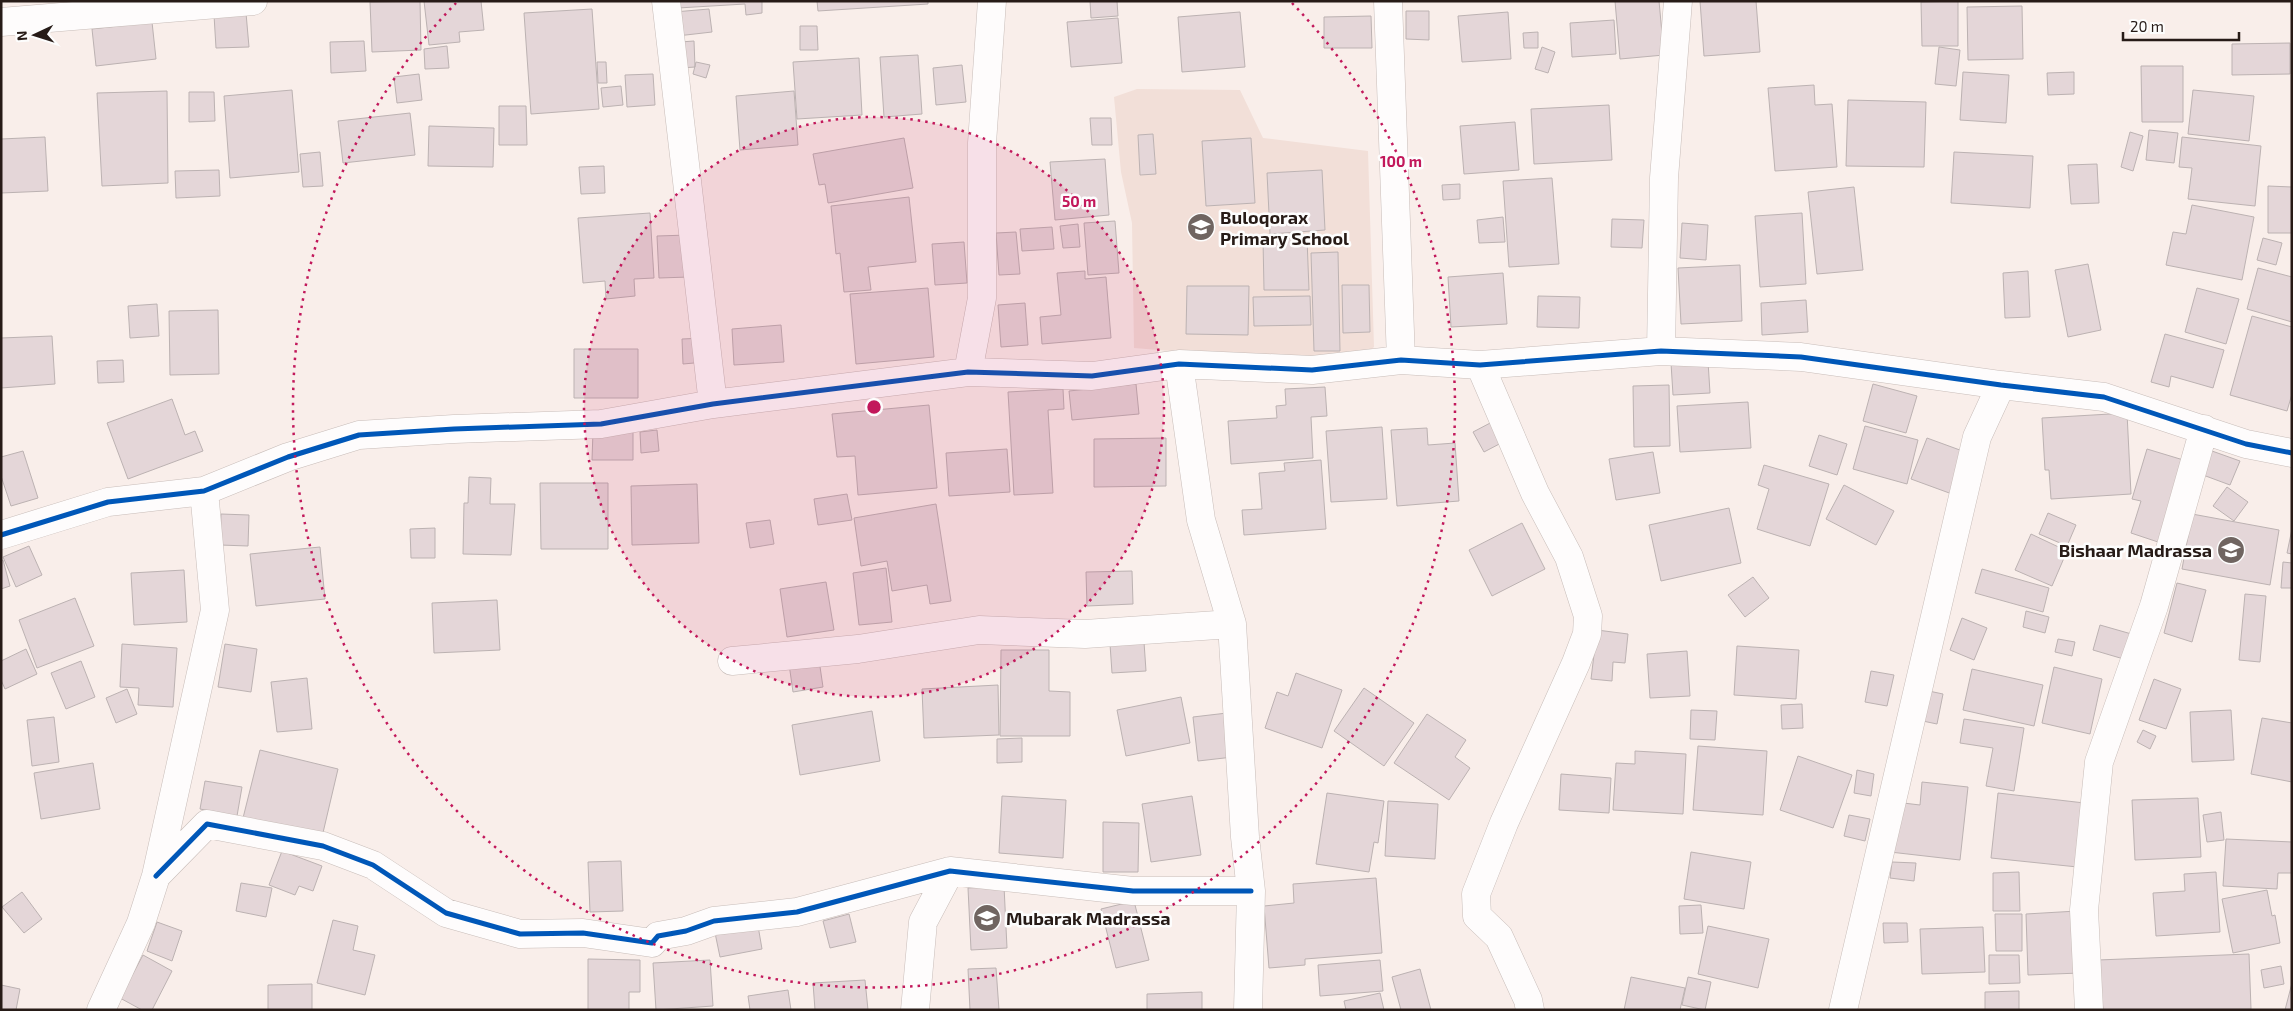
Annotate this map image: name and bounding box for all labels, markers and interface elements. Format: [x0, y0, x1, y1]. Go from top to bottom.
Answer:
north arrow [10, 10, 60, 60]
scale bar [2123, 10, 2239, 42]
text: 20 m [2130, 17, 2164, 35]
text: N [13, 30, 30, 42]
text: 100 m [1380, 152, 1422, 170]
text: 50 m [1062, 192, 1096, 210]
place label: Buloqorax Primary School [1220, 206, 1349, 249]
school or university icon: Buloqorax Primary School [1186, 212, 1216, 242]
centre of rings [865, 398, 883, 416]
school or university icon: Bishaar Madrassa [2216, 535, 2246, 565]
place label: Bishaar Madrassa [2059, 539, 2212, 561]
school or university icon: Mubarak Madrassa [972, 903, 1002, 933]
place label: Mubarak Madrassa [1006, 907, 1171, 929]

